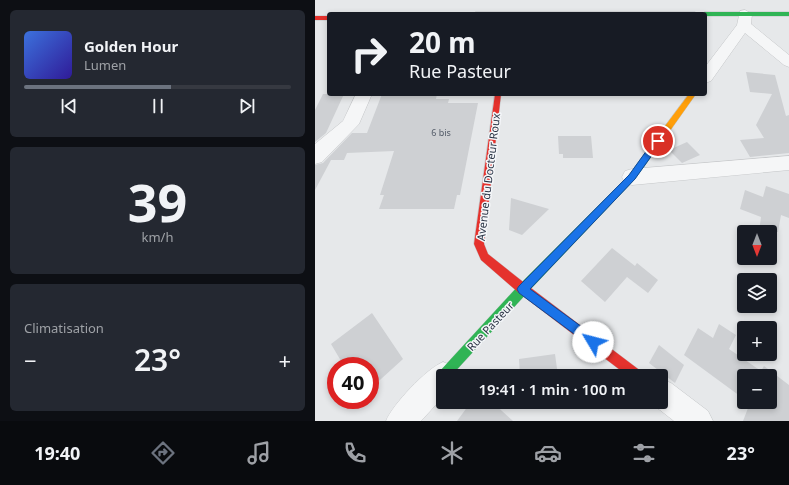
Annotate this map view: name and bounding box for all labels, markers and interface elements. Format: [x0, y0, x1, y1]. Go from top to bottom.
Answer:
text: 20 m [409, 23, 476, 61]
icon: right [343, 28, 395, 80]
text: Golden Hour [84, 36, 178, 56]
text: Lumen [84, 56, 126, 74]
text: Rue Pasteur [409, 59, 511, 83]
icon: previous [58, 95, 80, 117]
icon: pause [147, 95, 169, 117]
icon: next [236, 95, 258, 117]
street label: Avenue du Docteur Roux [473, 112, 503, 242]
pin [641, 124, 675, 158]
house number: 6 bis [431, 126, 451, 139]
icon: arrive [647, 130, 669, 152]
text: 39 [128, 166, 187, 237]
north arrow [737, 225, 777, 265]
map controls [737, 225, 777, 409]
text: km/h [142, 228, 173, 246]
button: layers [737, 273, 777, 313]
street label: Rue Pasteur [463, 298, 517, 354]
text: Climatisation [24, 319, 104, 337]
position arrow [572, 321, 614, 363]
button: + [737, 321, 777, 361]
text: 23° [134, 339, 181, 380]
text: − [24, 345, 37, 375]
text: + [278, 345, 291, 375]
speed limit sign: 40 [327, 357, 379, 409]
button: − [737, 369, 777, 409]
text: 19:41 · 1 min · 100 m [478, 379, 626, 399]
icon: directions [149, 439, 177, 467]
icon: music [245, 439, 273, 467]
icon: phone [341, 439, 369, 467]
icon: climate [438, 439, 466, 467]
icon: car [534, 439, 562, 467]
icon: filters [630, 439, 658, 467]
text: 19:40 [34, 441, 80, 465]
text: 23° [727, 441, 755, 465]

